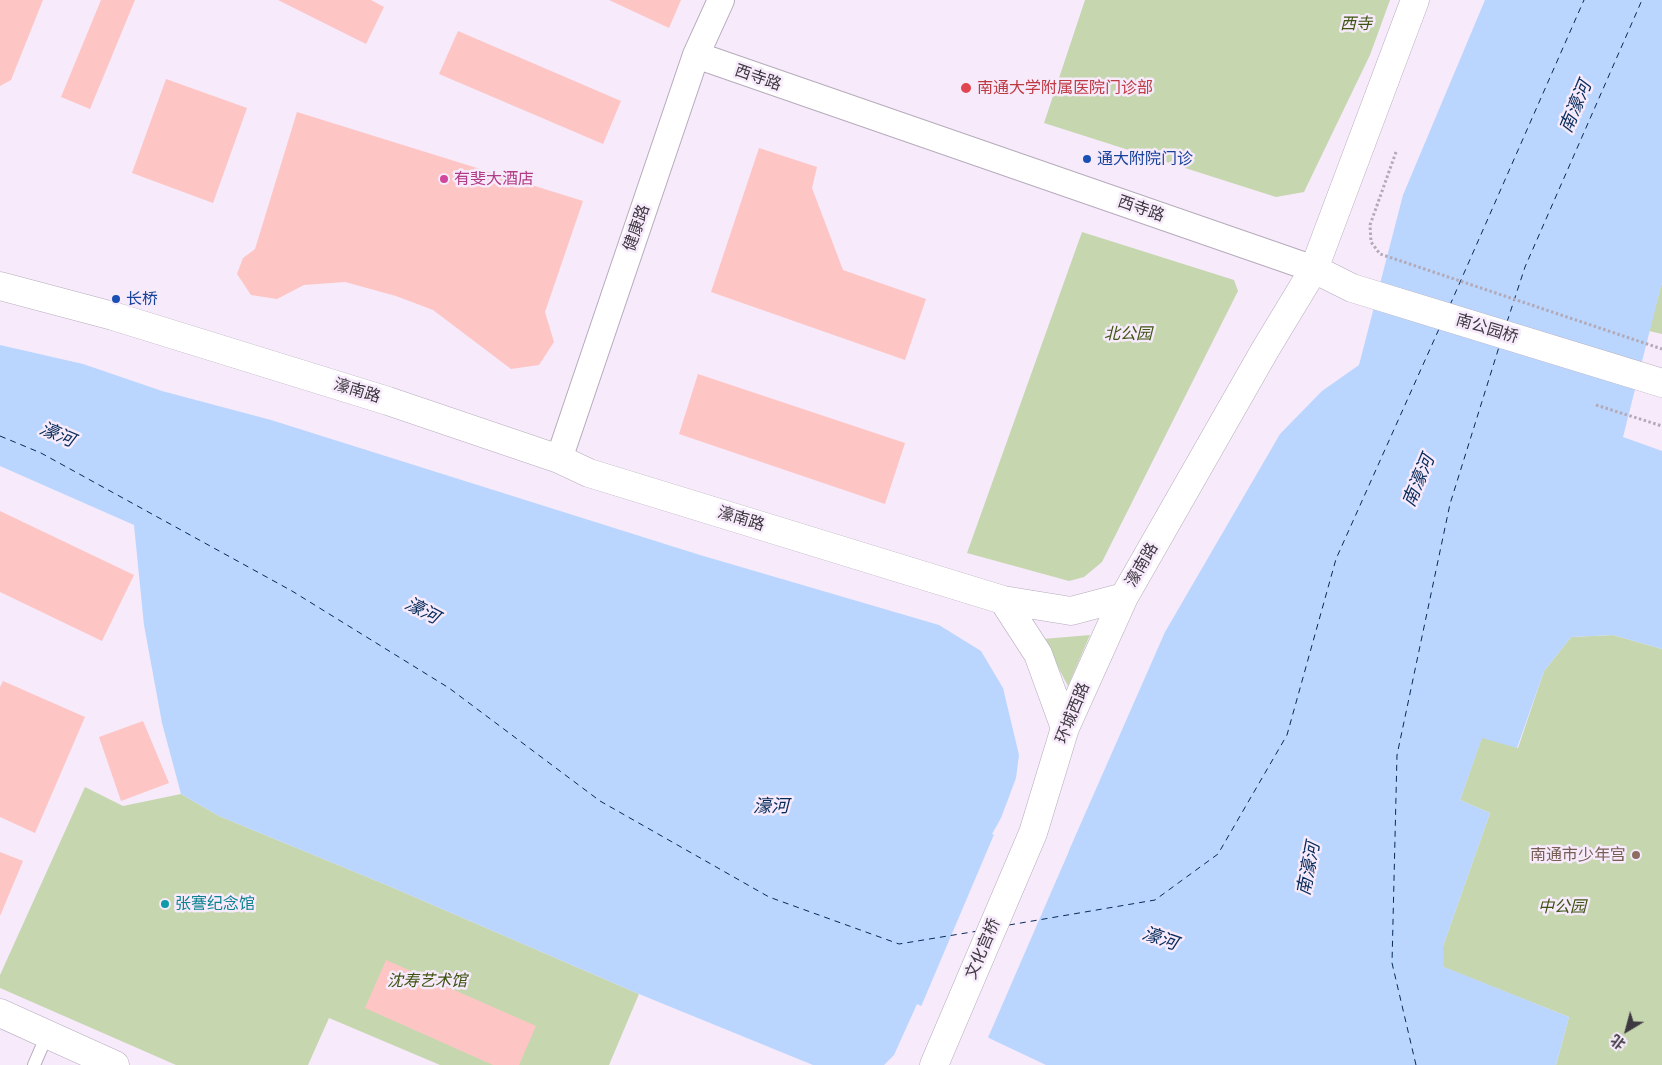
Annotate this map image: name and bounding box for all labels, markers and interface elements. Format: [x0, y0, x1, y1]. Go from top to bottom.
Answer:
park label: 西寺 [1340, 14, 1372, 34]
street label: 西寺路 [732, 61, 784, 95]
place label: 南通大学附属医院门诊部 [977, 78, 1153, 98]
water label: 南濠河 [1556, 78, 1596, 136]
marker: 南通大学附属医院门诊部 [959, 81, 973, 95]
place label: 通大附院门诊 [1097, 149, 1193, 169]
marker: 通大附院门诊 [1081, 153, 1093, 165]
place label: 有斐大酒店 [454, 169, 534, 189]
marker: 有斐大酒店 [438, 173, 450, 185]
street label: 西寺路 [1115, 192, 1167, 226]
street label: 健康路 [620, 202, 654, 254]
place label: 长桥 [126, 289, 158, 309]
marker: 长桥 [110, 293, 122, 305]
street label: 南公园桥 [1454, 310, 1520, 348]
park label: 北公园 [1104, 324, 1152, 344]
street label: 濠南路 [331, 375, 383, 407]
water label: 濠河 [36, 418, 78, 452]
water label: 南濠河 [1399, 452, 1439, 510]
street label: 濠南路 [715, 503, 767, 535]
street label: 濠南路 [1122, 539, 1162, 591]
water label: 濠河 [401, 593, 443, 629]
street label: 环城西路 [1052, 680, 1094, 746]
water label: 濠河 [753, 796, 789, 818]
water label: 南濠河 [1293, 840, 1325, 898]
place label: 南通市少年宫 [1530, 845, 1626, 865]
marker: 南通市少年宫 [1630, 849, 1642, 861]
place label: 张謇纪念馆 [175, 894, 255, 914]
park label: 中公园 [1538, 897, 1586, 917]
marker: 张謇纪念馆 [159, 898, 171, 910]
street label: 文化宫桥 [962, 916, 1004, 982]
water label: 濠河 [1139, 923, 1181, 955]
park label: 沈寿艺术馆 [387, 971, 467, 991]
north arrow [1602, 1005, 1652, 1055]
text: 北 [1607, 1031, 1629, 1053]

